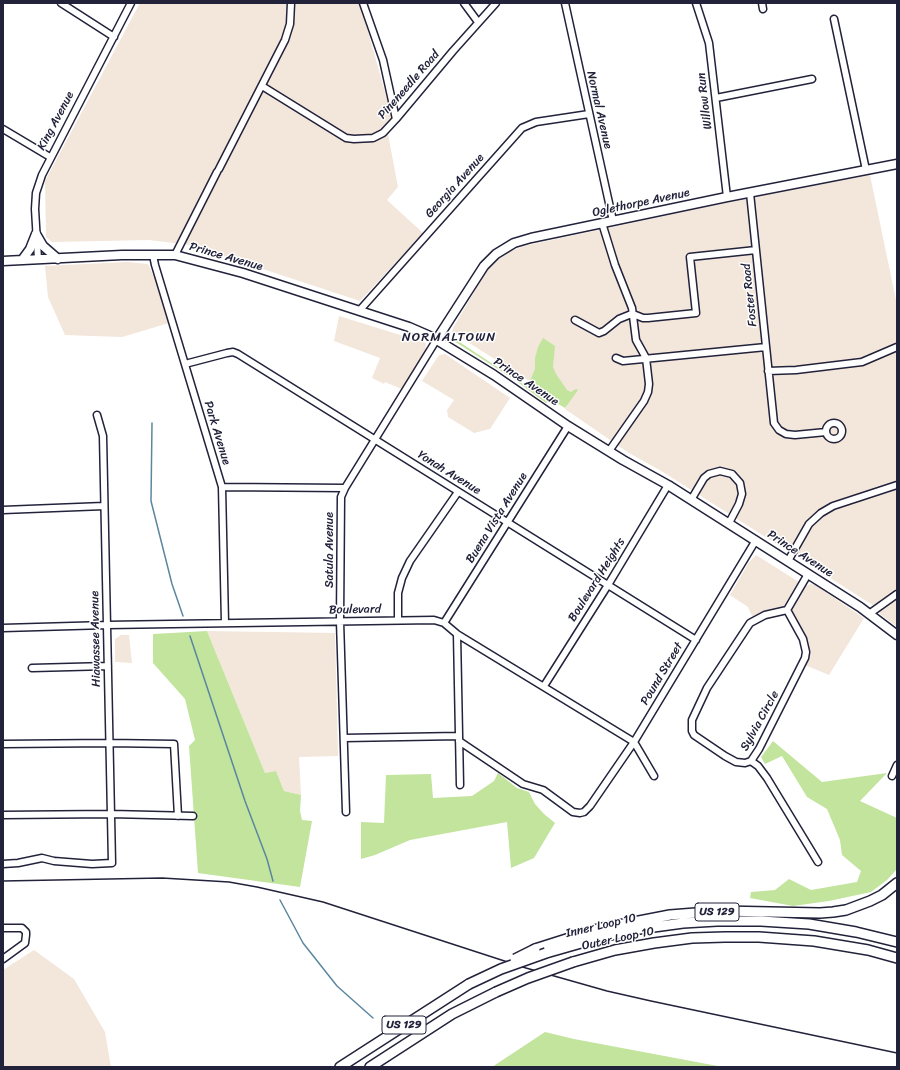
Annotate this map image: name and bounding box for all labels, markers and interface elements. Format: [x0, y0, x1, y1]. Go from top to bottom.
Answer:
street label: Pineneedle Road [375, 48, 443, 122]
street label: Normal Avenue [583, 70, 615, 150]
street label: Willow Run [694, 72, 716, 130]
street label: King Avenue [34, 89, 78, 153]
street label: Georgia Avenue [422, 151, 488, 221]
street label: Oglethorpe Avenue [591, 186, 691, 220]
street label: Prince Avenue [188, 240, 264, 274]
street label: Foster Road [740, 263, 760, 327]
district label: NORMALTOWN [402, 330, 496, 346]
street label: Prince Avenue [491, 355, 561, 409]
street label: Park Avenue [200, 399, 234, 467]
street label: Yonah Avenue [415, 448, 483, 498]
street label: Buena Vista Avenue [463, 470, 531, 566]
street label: Satula Avenue [323, 512, 337, 588]
street label: Prince Avenue [764, 527, 836, 581]
street label: Boulevard Heights [565, 535, 629, 625]
street label: Hiawassee Avenue [88, 591, 104, 687]
street label: Boulevard [329, 602, 381, 618]
street label: Pound Street [638, 640, 686, 708]
street label: Sylvia Circle [738, 688, 782, 754]
road number: US 129 [695, 903, 739, 921]
street label: Inner Loop 10 [564, 911, 638, 941]
street label: Outer Loop 10 [581, 924, 655, 954]
road number: US 129 [382, 1016, 426, 1034]

